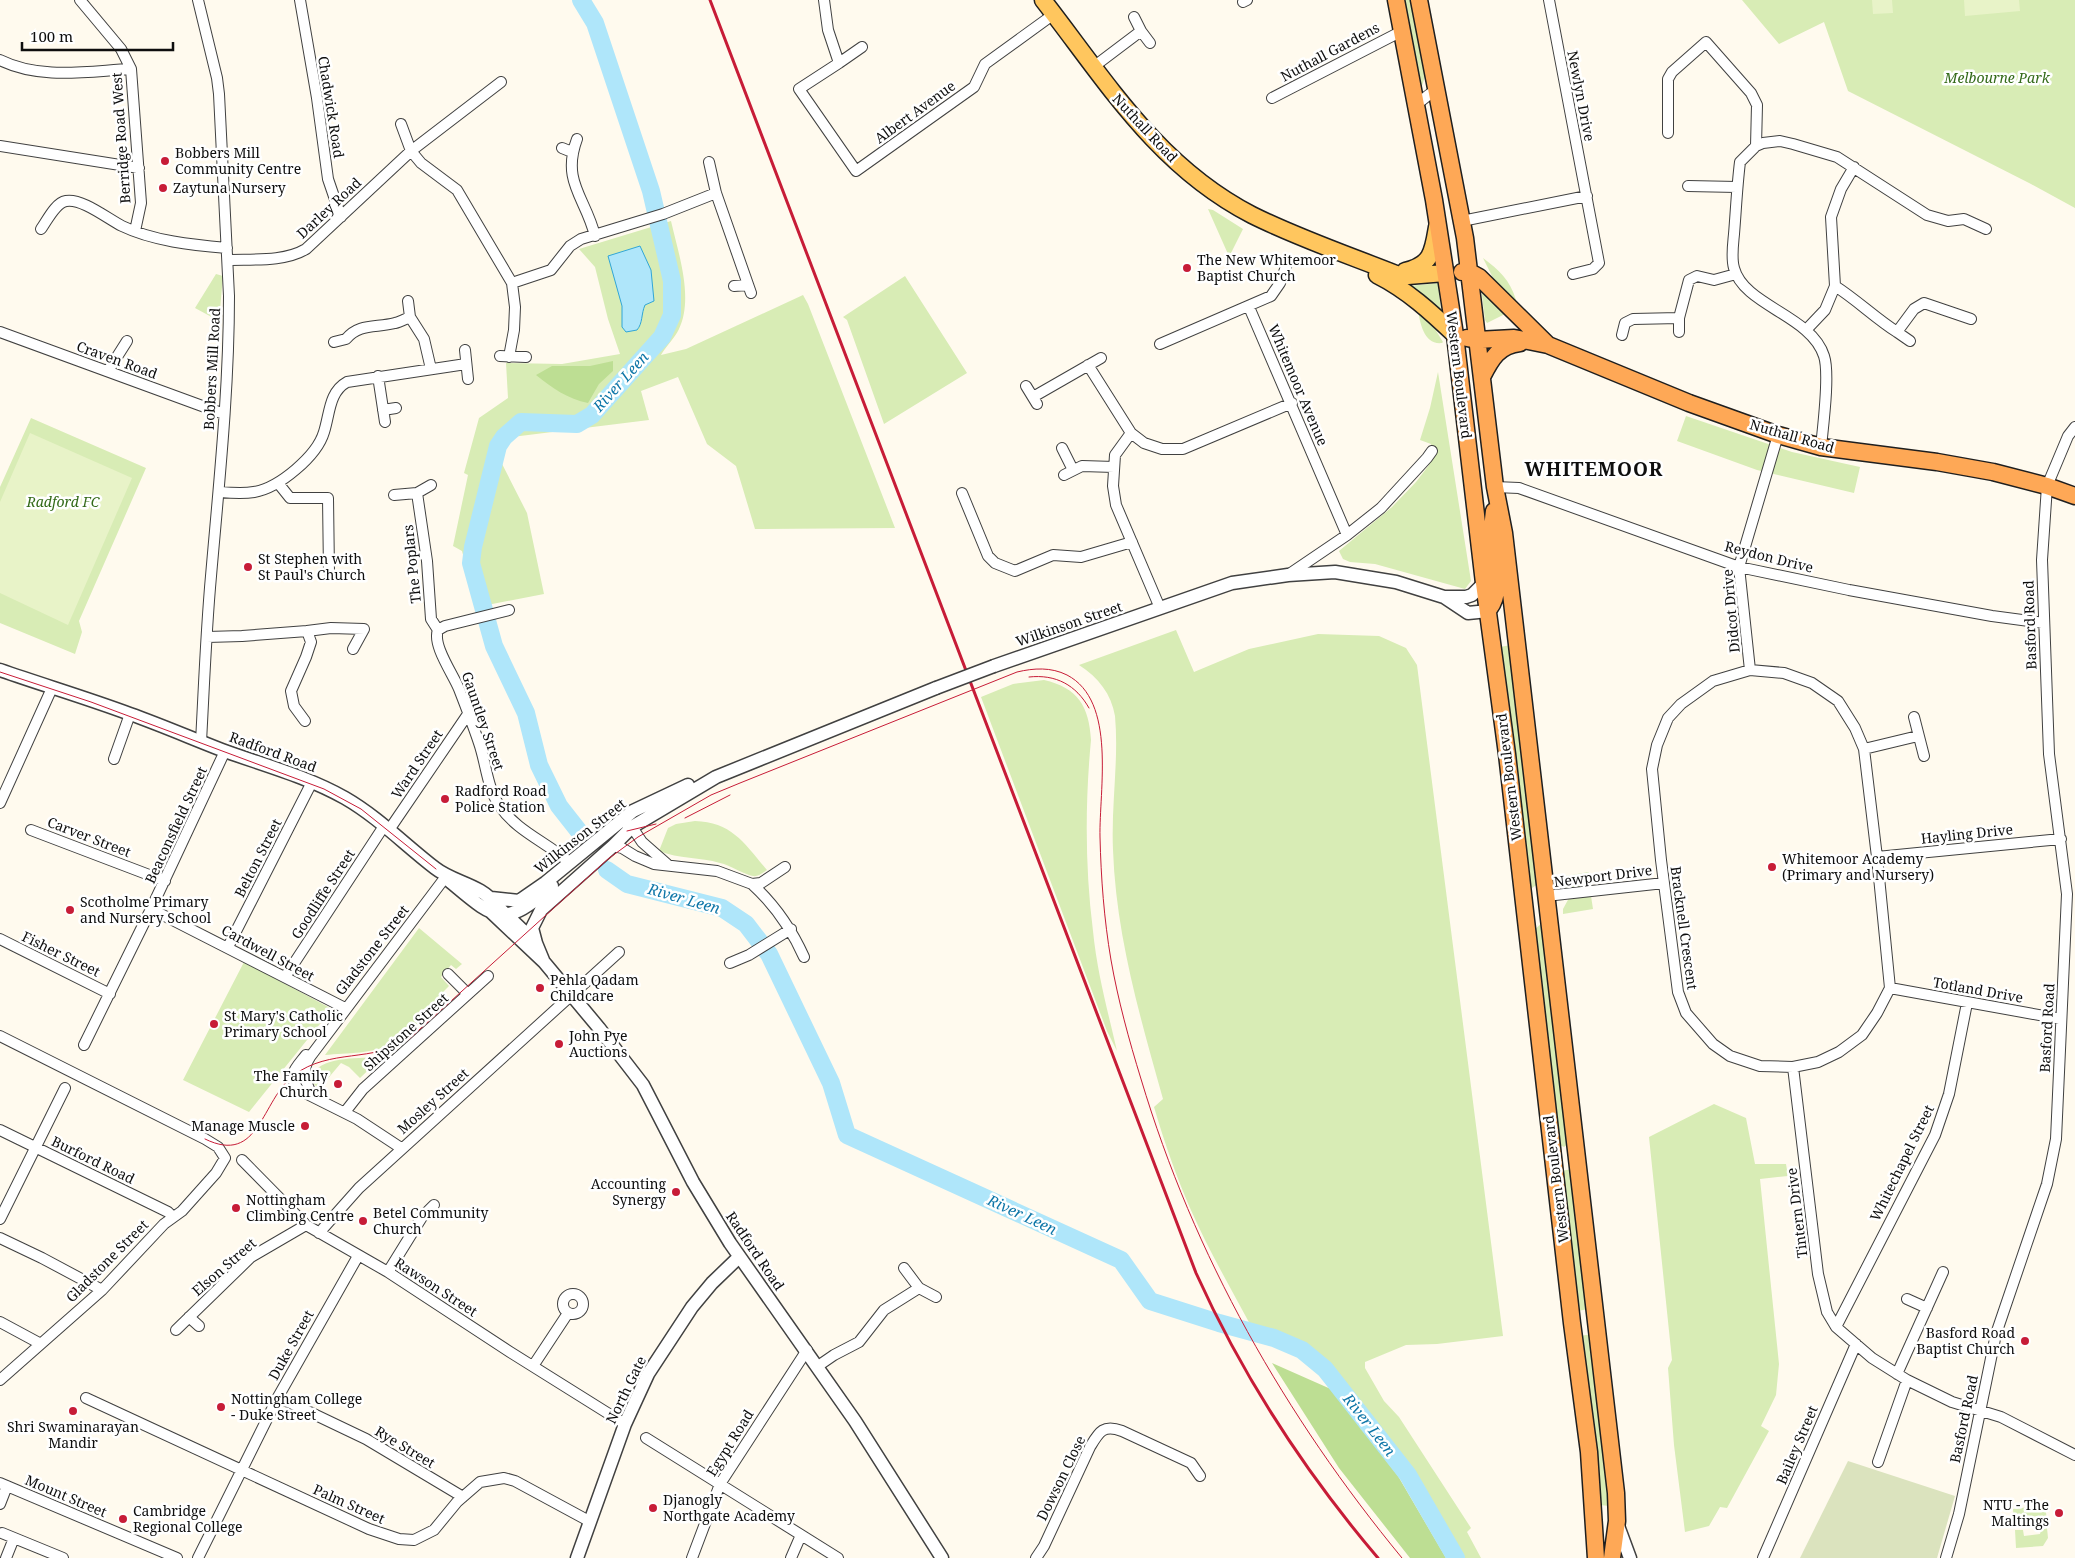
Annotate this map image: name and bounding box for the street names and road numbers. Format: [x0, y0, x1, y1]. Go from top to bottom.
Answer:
street label: Nuthall Gardens [1277, 17, 1383, 86]
street label: Newlyn Drive [1563, 49, 1600, 143]
street label: Chadwick Road [314, 55, 349, 160]
street label: Berridge Road West [106, 72, 135, 204]
street label: Albert Avenue [870, 76, 959, 147]
street label: Nuthall Road [1109, 89, 1182, 166]
street label: Darley Road [292, 173, 365, 242]
street label: Bobbers Mill Road [199, 307, 224, 430]
street label: Western Boulevard [1442, 310, 1477, 440]
street label: Whitemoor Avenue [1264, 321, 1333, 448]
street label: Craven Road [74, 336, 161, 383]
street label: Nuthall Road [1748, 414, 1837, 457]
street label: The Poplars [398, 524, 425, 604]
street label: Reydon Drive [1723, 536, 1815, 577]
street label: Didcot Drive [1717, 569, 1744, 654]
street label: Basford Road [2018, 580, 2041, 670]
street label: Wilkinson Street [1013, 596, 1125, 651]
street label: Gauntley Street [458, 669, 509, 773]
street label: Western Boulevard [1491, 712, 1526, 842]
street label: Ward Street [386, 725, 447, 802]
street label: Radford Road [227, 727, 320, 776]
street label: Beaconsfield Street [140, 763, 211, 886]
street label: Wilkinson Street [530, 794, 629, 877]
street label: Carver Street [45, 812, 134, 861]
street label: Belton Street [230, 815, 286, 900]
street label: Hayling Drive [1920, 819, 2014, 848]
street label: Goodliffe Street [286, 845, 359, 942]
street label: Newport Drive [1553, 860, 1653, 891]
street label: Bracknell Crescent [1666, 865, 1703, 991]
street label: Gladstone Street [330, 901, 413, 999]
street label: Cardwell Street [218, 920, 318, 985]
street label: Fisher Street [19, 926, 104, 981]
street label: Totland Drive [1932, 972, 2025, 1007]
street label: Basford Road [2035, 983, 2058, 1073]
street label: Shipstone Street [359, 988, 452, 1075]
street label: Mosley Street [393, 1063, 472, 1138]
street label: Whitechapel Street [1865, 1101, 1938, 1224]
street label: Western Boulevard [1538, 1114, 1573, 1244]
street label: Burford Road [48, 1131, 138, 1188]
street label: Tintern Drive [1782, 1167, 1811, 1259]
street label: Radford Road [722, 1207, 789, 1294]
street label: Gladstone Street [61, 1215, 152, 1306]
street label: Elson Street [188, 1233, 260, 1300]
street label: Rawson Street [391, 1253, 481, 1321]
street label: Duke Street [264, 1306, 318, 1383]
street label: North Gate [601, 1353, 650, 1427]
street label: Basford Road [1945, 1373, 1982, 1464]
street label: Bailey Street [1771, 1402, 1822, 1487]
street label: Egypt Road [702, 1406, 758, 1480]
street label: Rye Street [372, 1421, 439, 1472]
street label: Dowson Close [1032, 1432, 1089, 1523]
street label: Mount Street [23, 1470, 110, 1521]
street label: Palm Street [310, 1479, 388, 1528]

